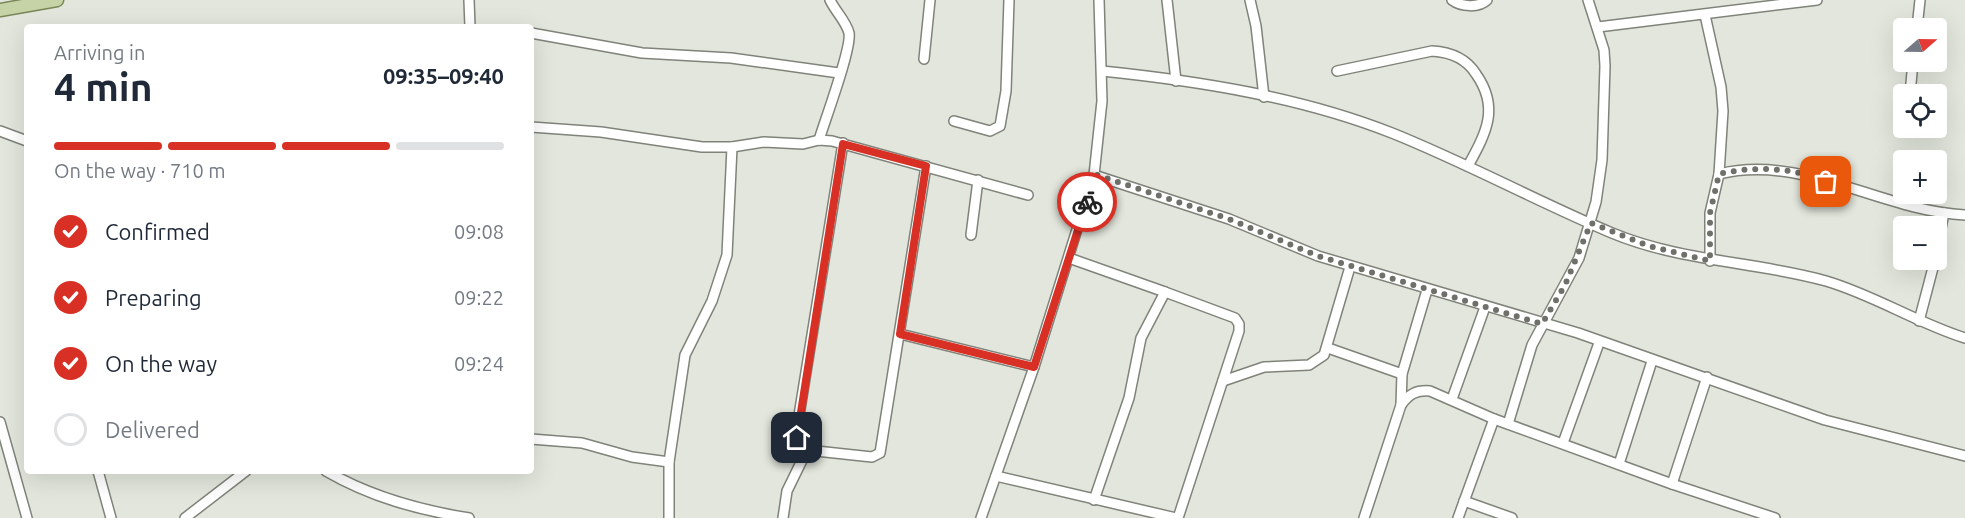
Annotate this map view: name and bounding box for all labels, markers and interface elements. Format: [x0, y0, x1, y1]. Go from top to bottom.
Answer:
north arrow [1893, 18, 1947, 72]
map controls [1893, 18, 1947, 270]
text: Arriving in [54, 41, 145, 64]
text: 09:35–09:40 [383, 63, 504, 88]
text: 4 min [54, 65, 153, 108]
button: locate [1893, 84, 1947, 138]
button: + [1893, 150, 1947, 204]
pin [1800, 156, 1851, 207]
text: On the way · 710 m [54, 159, 226, 182]
icon: bag [1809, 165, 1842, 198]
courier [1057, 172, 1117, 232]
icon: bike [1071, 186, 1104, 219]
icon: check [54, 215, 87, 248]
button: − [1893, 216, 1947, 270]
text: Confirmed [105, 219, 210, 244]
text: 09:08 [454, 220, 504, 243]
icon: check [54, 281, 87, 314]
text: Preparing [105, 285, 202, 310]
text: 09:22 [454, 286, 504, 309]
icon: check [54, 347, 87, 380]
text: On the way [105, 351, 217, 376]
text: 09:24 [454, 352, 504, 375]
pin [771, 412, 822, 463]
text: Delivered [105, 417, 200, 442]
icon: home [780, 421, 813, 454]

